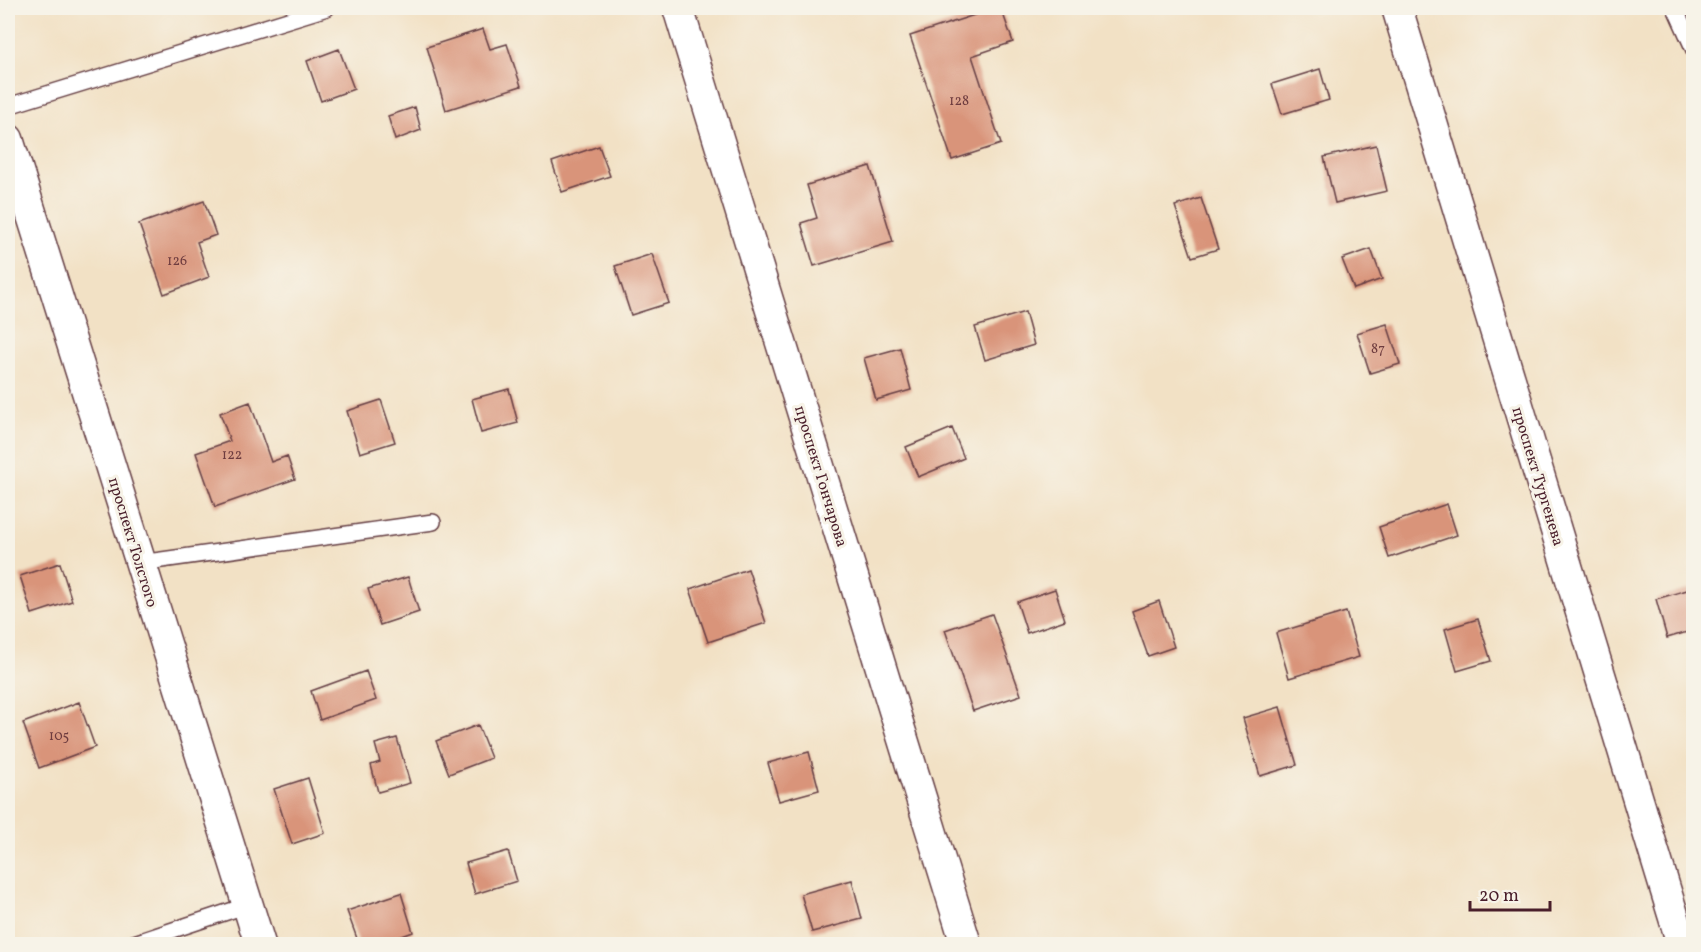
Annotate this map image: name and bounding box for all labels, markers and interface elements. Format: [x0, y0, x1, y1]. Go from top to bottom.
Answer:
house number: 128 [949, 92, 969, 111]
house number: 126 [167, 252, 187, 271]
house number: 87 [1371, 340, 1385, 359]
street label: проспект Гончарова [788, 403, 852, 550]
street label: проспект Тургенева [1505, 404, 1569, 549]
house number: 122 [222, 446, 242, 465]
street label: проспект Толстого [102, 475, 162, 610]
house number: 105 [49, 727, 69, 746]
scale bar [1470, 874, 1550, 912]
text: 20 m [1479, 884, 1519, 909]

